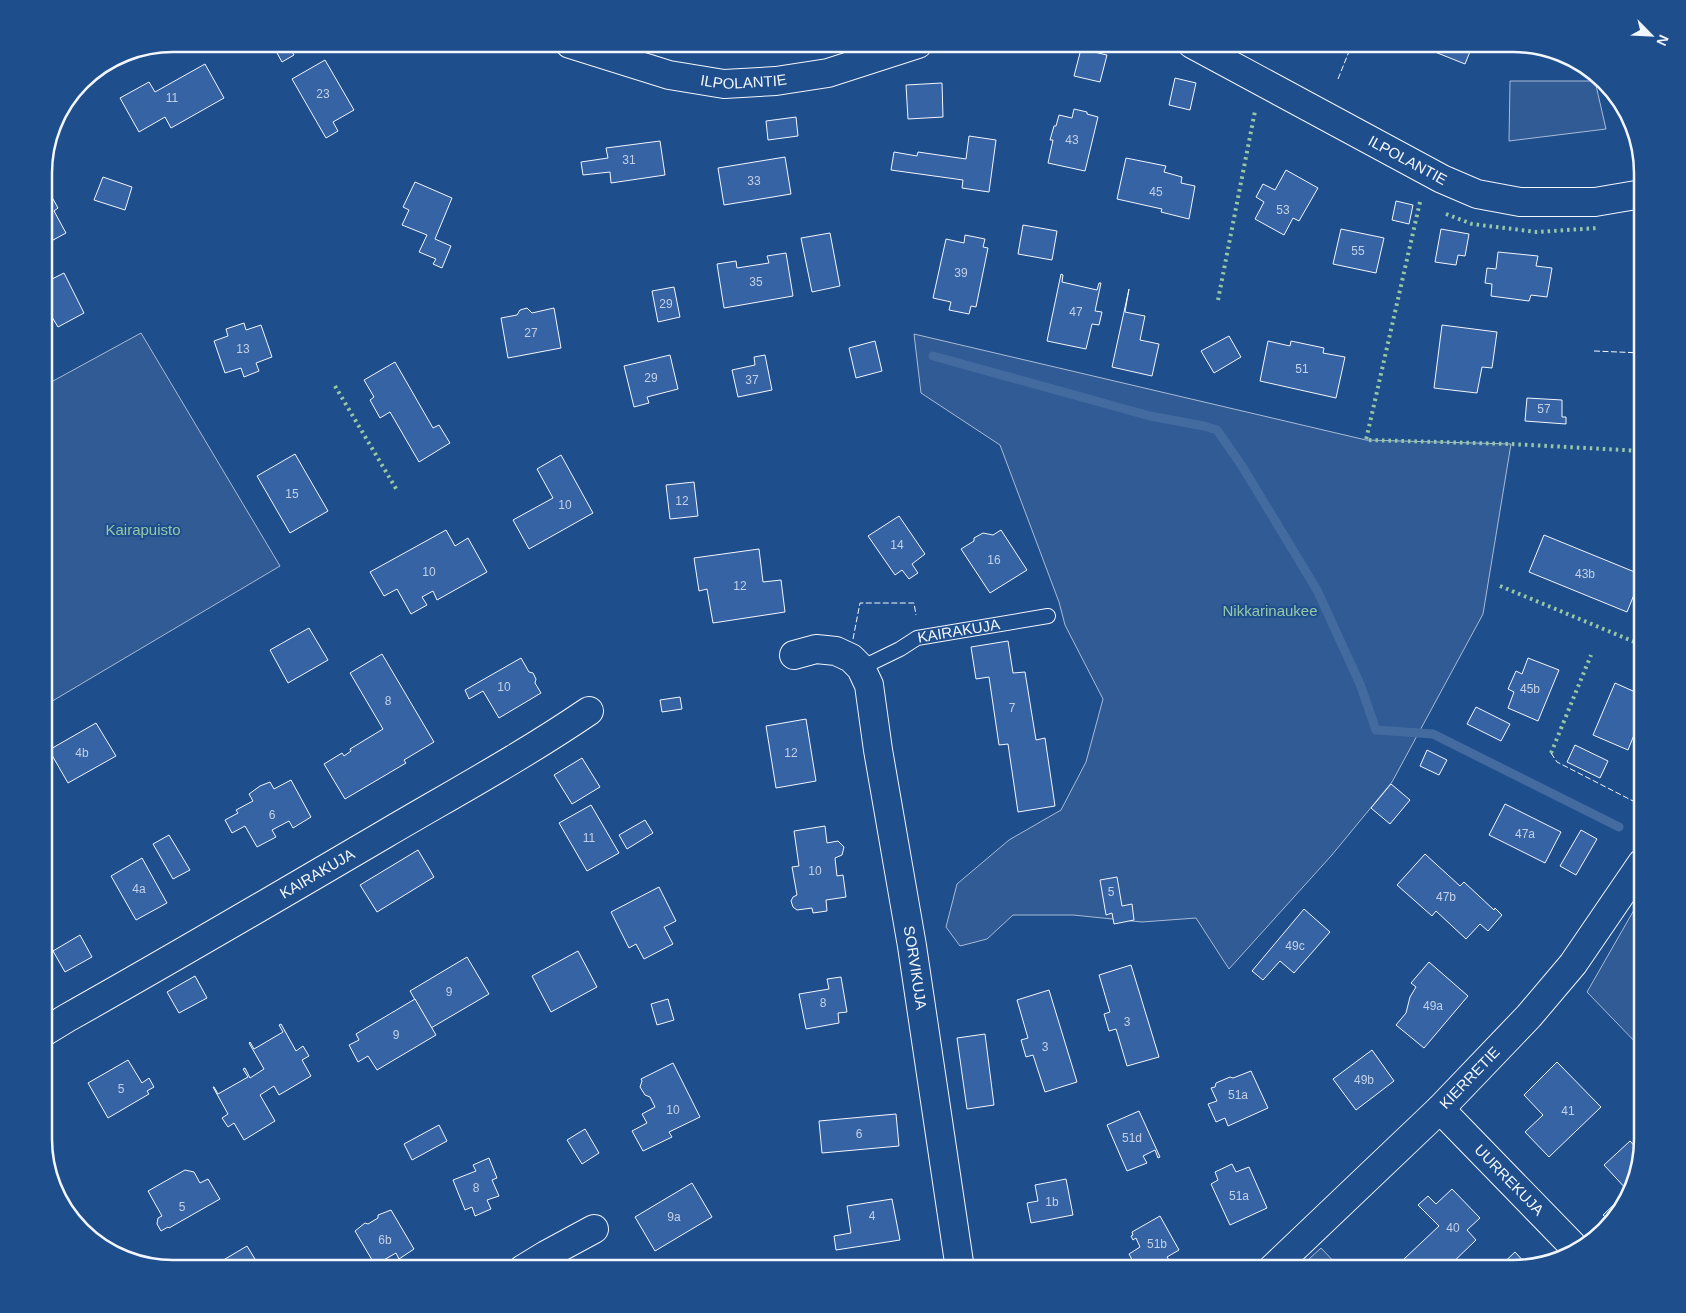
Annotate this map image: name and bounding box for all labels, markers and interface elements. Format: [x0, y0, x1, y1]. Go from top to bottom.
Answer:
north arrow [1626, 10, 1676, 60]
text: N [1654, 32, 1672, 48]
street label: ILPOLANTIE [699, 70, 788, 92]
house number: 23 [316, 87, 330, 101]
house number: 11 [166, 91, 179, 105]
street label: ILPOLANTIE [1366, 132, 1450, 188]
house number: 43 [1065, 133, 1079, 147]
house number: 31 [622, 153, 636, 167]
house number: 33 [747, 174, 761, 188]
house number: 45 [1149, 185, 1163, 199]
house number: 53 [1276, 203, 1290, 217]
house number: 55 [1351, 244, 1365, 258]
house number: 39 [954, 266, 968, 280]
house number: 35 [749, 275, 763, 289]
house number: 29 [659, 297, 673, 311]
house number: 47 [1069, 305, 1083, 319]
house number: 27 [524, 326, 538, 340]
house number: 13 [236, 342, 250, 356]
house number: 51 [1295, 362, 1309, 376]
house number: 29 [644, 371, 658, 385]
house number: 37 [745, 373, 759, 387]
house number: 57 [1537, 402, 1551, 416]
house number: 15 [285, 487, 299, 501]
house number: 12 [675, 494, 689, 508]
house number: 10 [558, 498, 572, 512]
park label: Kairapuisto [105, 521, 181, 538]
house number: 14 [890, 538, 904, 552]
house number: 16 [987, 553, 1001, 567]
house number: 10 [422, 565, 436, 579]
house number: 43b [1575, 567, 1595, 581]
house number: 12 [733, 579, 747, 593]
park label: Nikkarinaukee [1222, 602, 1318, 619]
street label: KAIRAKUJA [916, 615, 1001, 646]
house number: 10 [497, 680, 511, 694]
house number: 45b [1520, 682, 1540, 696]
house number: 8 [385, 694, 392, 708]
house number: 7 [1009, 701, 1016, 715]
house number: 4b [75, 746, 89, 760]
house number: 12 [784, 746, 798, 760]
house number: 6 [269, 808, 276, 822]
house number: 47a [1515, 827, 1535, 841]
house number: 11 [583, 831, 596, 845]
street label: KAIRAKUJA [277, 845, 357, 902]
house number: 10 [808, 864, 822, 878]
house number: 4a [132, 882, 146, 896]
house number: 5 [1108, 885, 1115, 899]
house number: 47b [1436, 890, 1456, 904]
street label: SORVIKUJA [901, 924, 930, 1011]
house number: 49c [1285, 939, 1305, 953]
house number: 9 [446, 985, 453, 999]
house number: 8 [820, 996, 827, 1010]
house number: 49a [1423, 999, 1443, 1013]
house number: 3 [1124, 1015, 1131, 1029]
house number: 9 [393, 1028, 400, 1042]
house number: 3 [1042, 1040, 1049, 1054]
street label: KIERRETIE [1436, 1043, 1503, 1112]
house number: 49b [1354, 1073, 1374, 1087]
house number: 5 [118, 1082, 125, 1096]
house number: 51a [1228, 1088, 1248, 1102]
house number: 10 [666, 1103, 680, 1117]
house number: 41 [1561, 1104, 1575, 1118]
house number: 6 [856, 1127, 863, 1141]
house number: 51d [1122, 1131, 1142, 1145]
street label: UURREKUJA [1471, 1141, 1547, 1218]
house number: 8 [473, 1181, 480, 1195]
house number: 51a [1229, 1189, 1249, 1203]
house number: 1b [1045, 1195, 1059, 1209]
house number: 5 [179, 1200, 186, 1214]
house number: 4 [869, 1209, 876, 1223]
house number: 9a [667, 1210, 681, 1224]
house number: 40 [1446, 1221, 1460, 1235]
house number: 6b [378, 1233, 392, 1247]
house number: 51b [1147, 1237, 1167, 1251]

